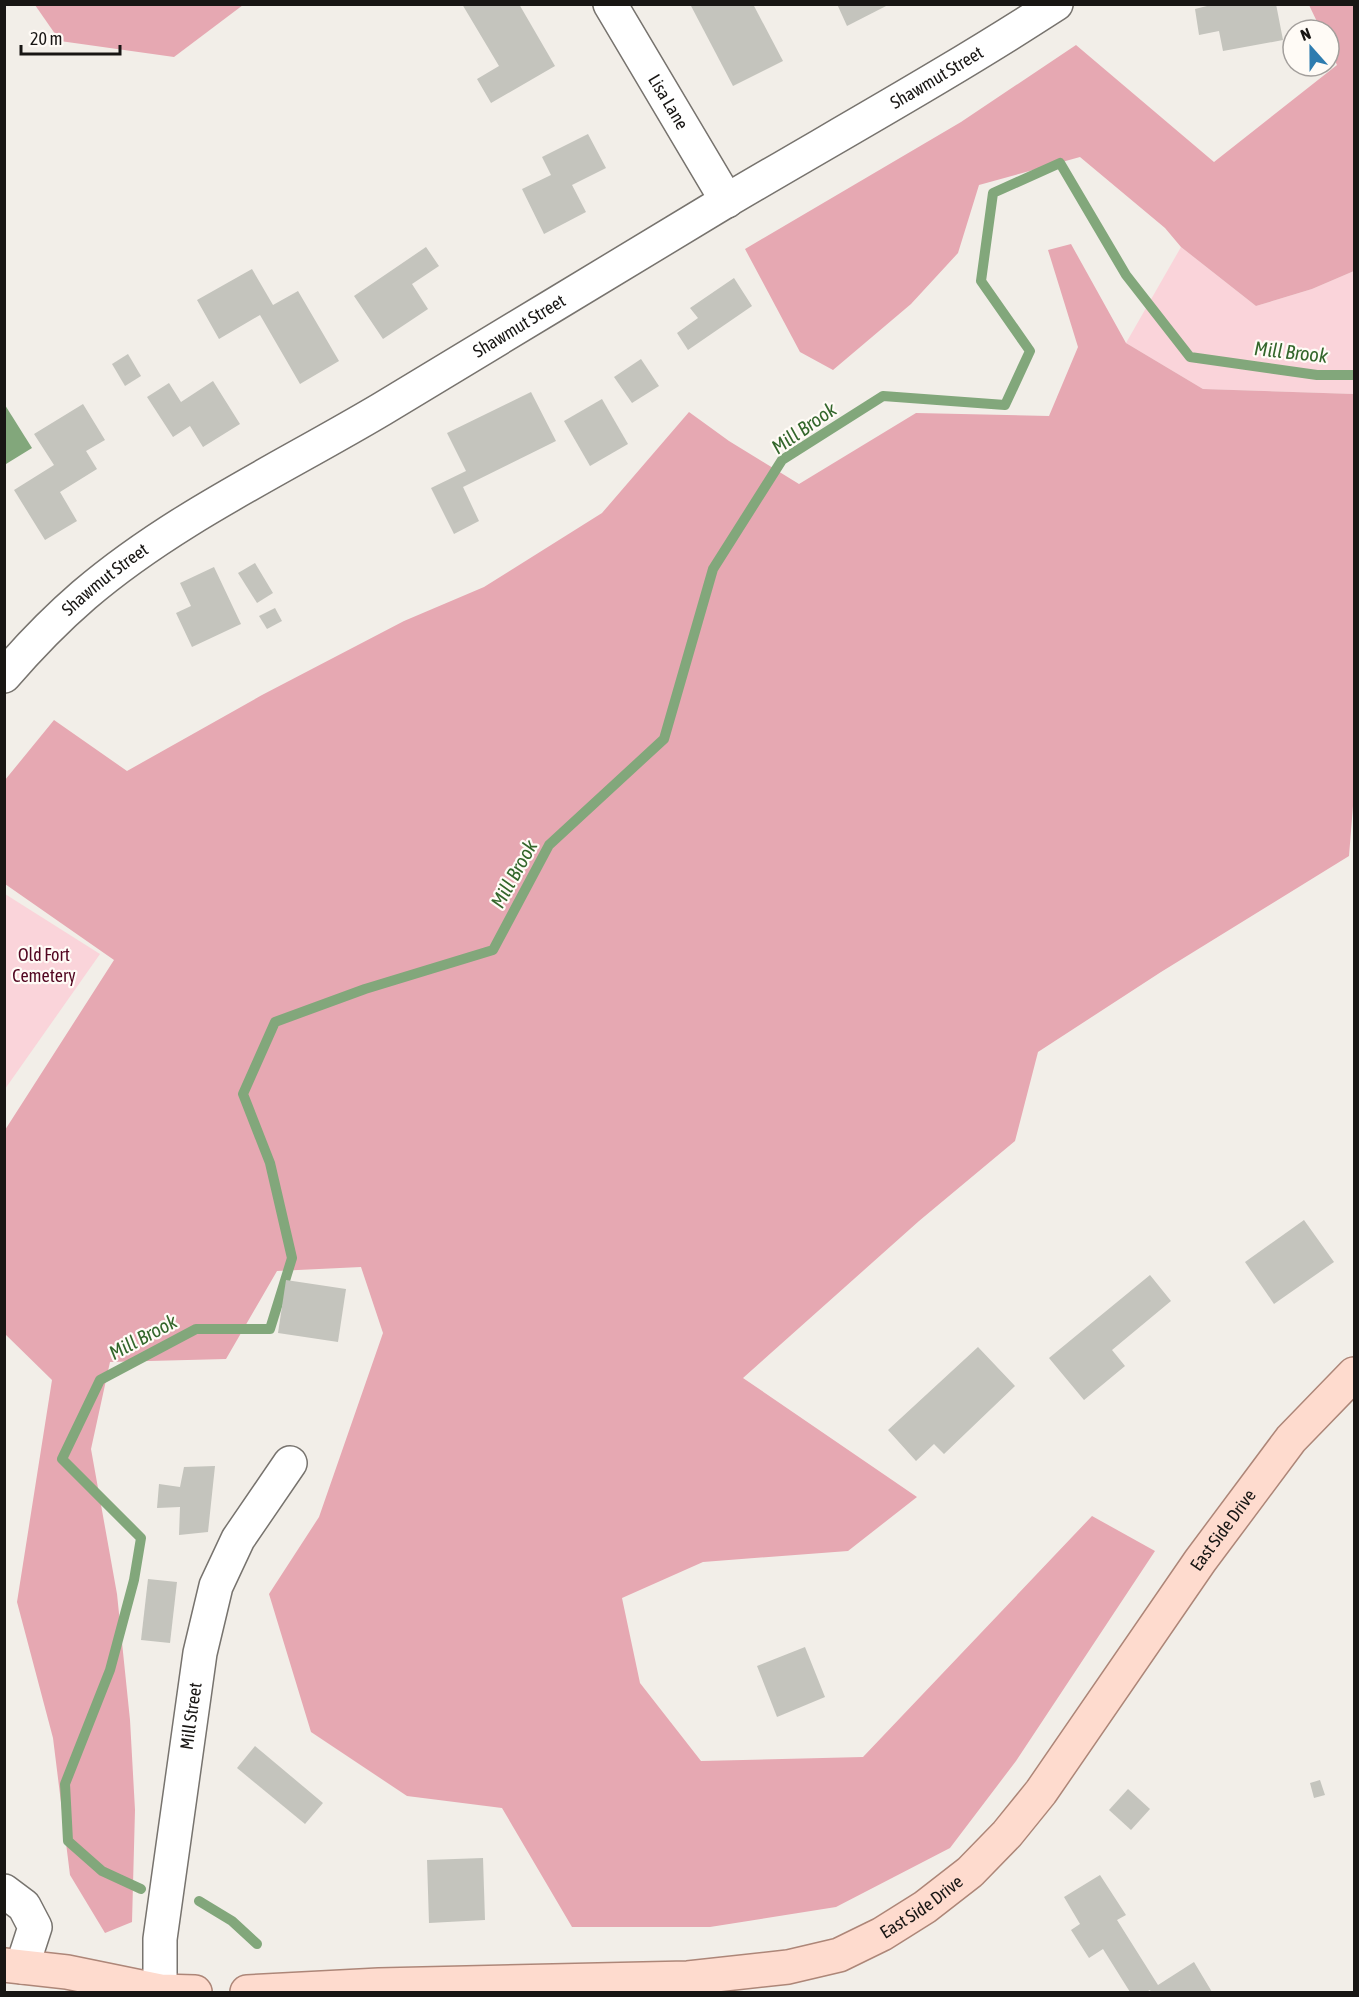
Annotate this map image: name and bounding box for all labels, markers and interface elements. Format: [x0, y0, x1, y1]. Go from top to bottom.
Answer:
scale bar [21, 18, 120, 56]
north arrow [1281, 18, 1341, 78]
text: N [1298, 24, 1313, 44]
text: 20 m [30, 28, 62, 49]
street label: Shawmut Street [886, 41, 987, 113]
street label: Lisa Lane [644, 70, 693, 133]
street label: Shawmut Street [469, 290, 569, 362]
water label: Mill Brook [1253, 336, 1329, 367]
water label: Mill Brook [767, 397, 841, 458]
street label: Shawmut Street [57, 539, 152, 620]
water label: Mill Brook [486, 836, 542, 912]
park label: Old Fort Cemetery [12, 944, 76, 986]
water label: Mill Brook [105, 1309, 181, 1364]
street label: East Side Drive [1186, 1485, 1260, 1574]
street label: Mill Street [176, 1681, 206, 1751]
street label: East Side Drive [876, 1871, 967, 1943]

